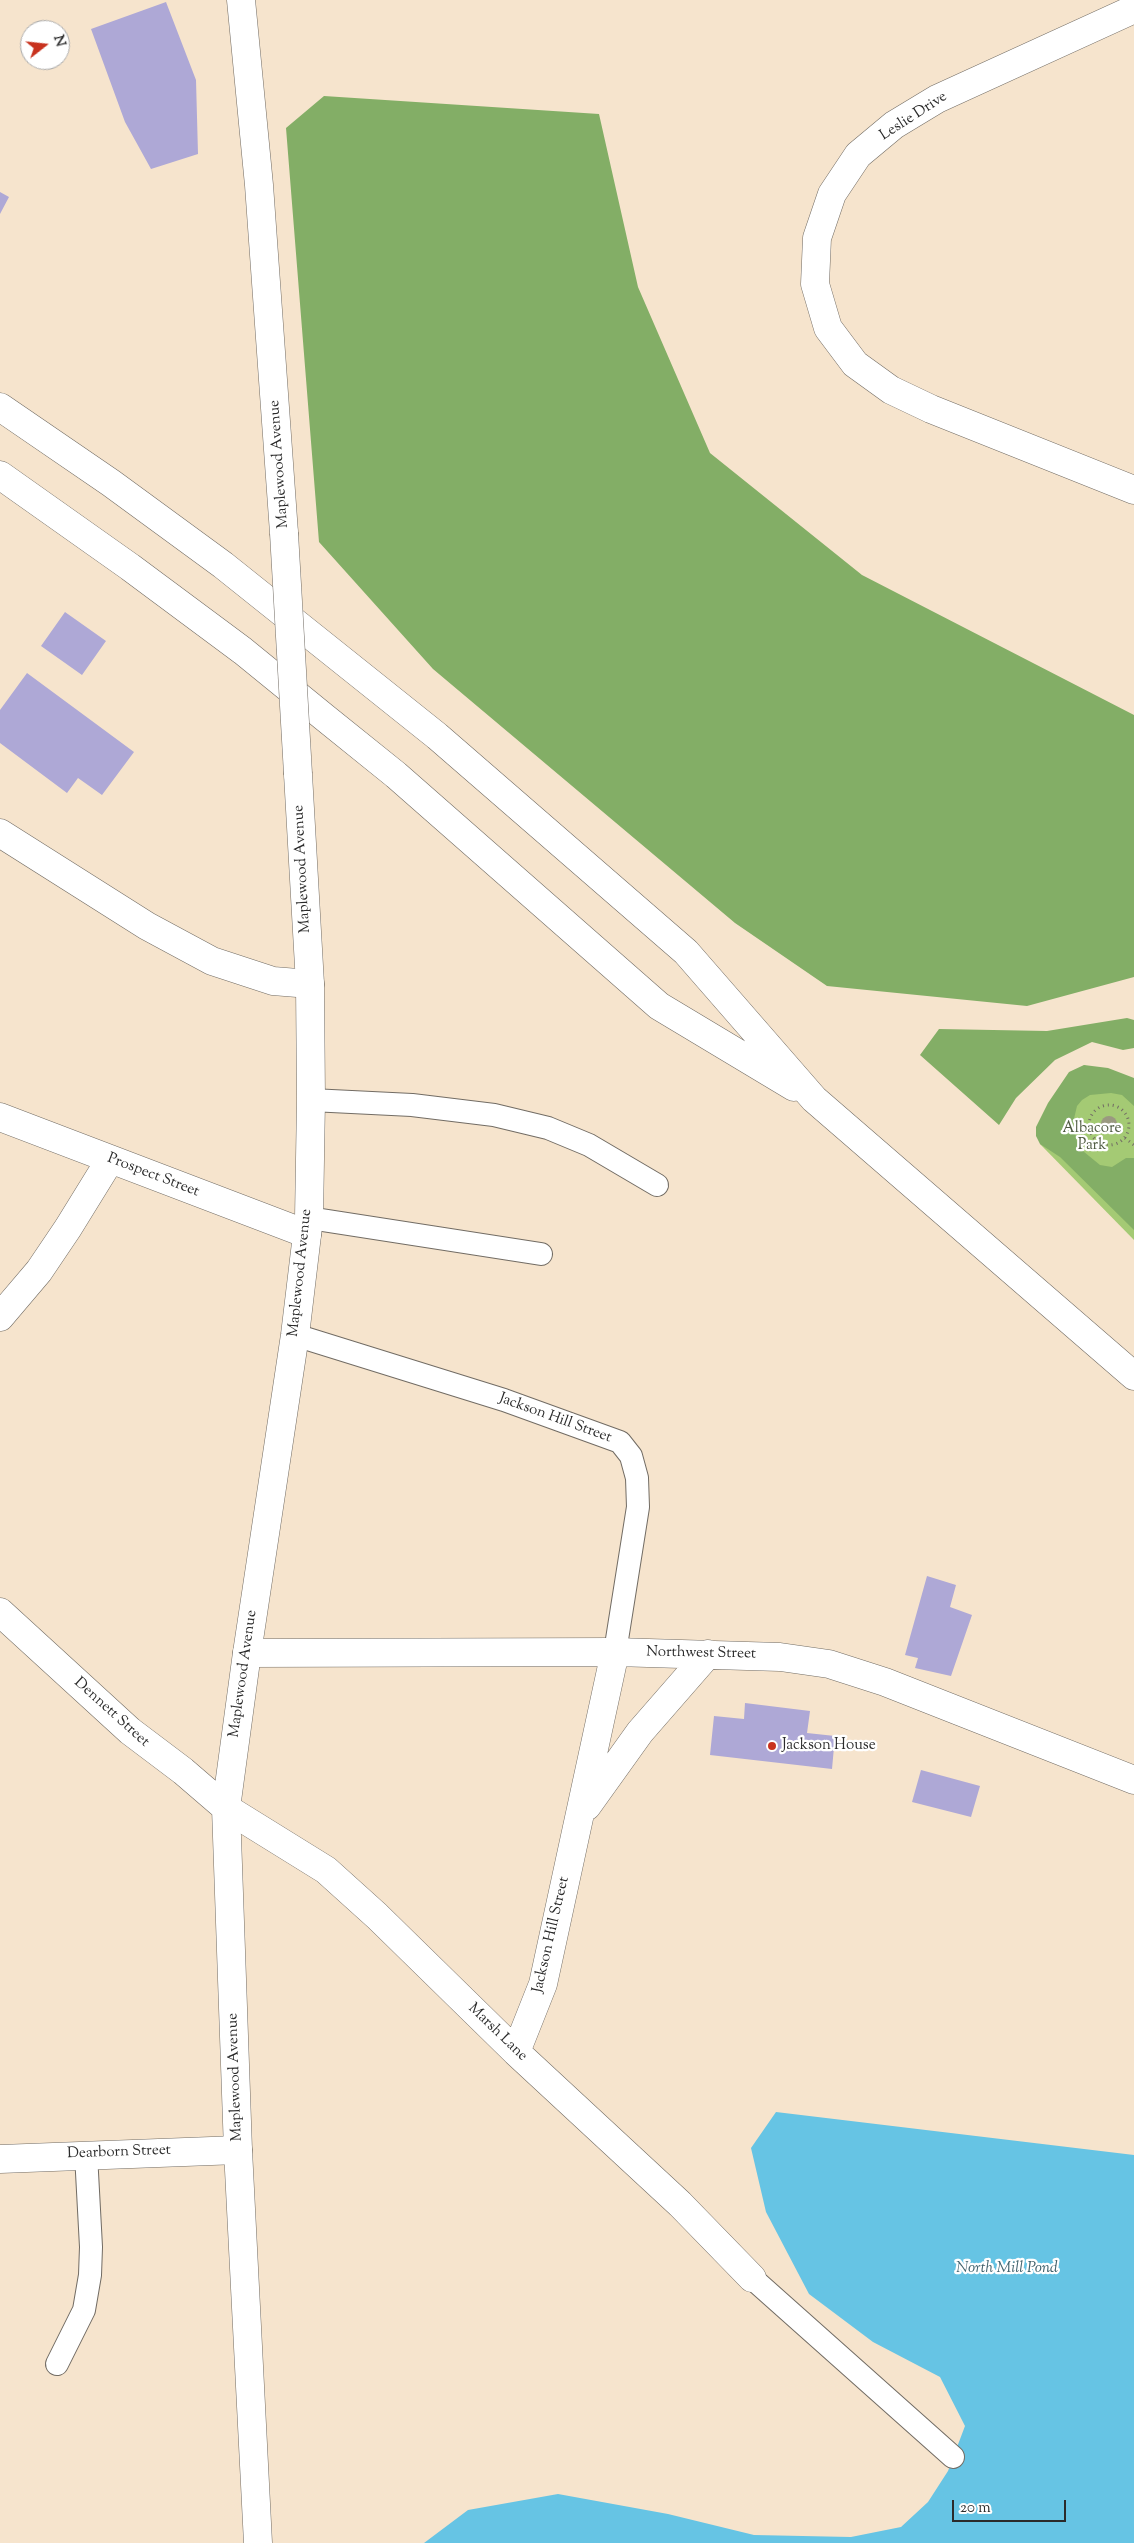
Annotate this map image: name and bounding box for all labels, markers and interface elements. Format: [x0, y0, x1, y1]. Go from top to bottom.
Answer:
north arrow [20, 20, 70, 70]
text: N [47, 33, 70, 49]
street label: Leslie Drive [877, 89, 951, 145]
street label: Maplewood Avenue [267, 399, 293, 529]
street label: Maplewood Avenue [291, 804, 315, 934]
park label: Albacore Park [1063, 1120, 1121, 1155]
street label: Prospect Street [104, 1150, 202, 1202]
street label: Maplewood Avenue [285, 1208, 317, 1338]
street label: Jackson Hill Street [496, 1390, 614, 1448]
street label: Maplewood Avenue [226, 1609, 262, 1739]
street label: Northwest Street [646, 1644, 756, 1664]
street label: Dennett Street [69, 1674, 153, 1752]
place label: Jackson House [782, 1737, 876, 1755]
marker: Jackson House [766, 1740, 778, 1752]
street label: Jackson Hill Street [530, 1875, 574, 1995]
street label: Marsh Lane [464, 2000, 530, 2066]
street label: Maplewood Avenue [225, 2012, 247, 2142]
street label: Dearborn Street [67, 2142, 171, 2164]
water label: North Mill Pond [956, 2259, 1058, 2279]
scale bar [954, 2490, 1068, 2522]
text: 20 m [960, 2498, 991, 2519]

